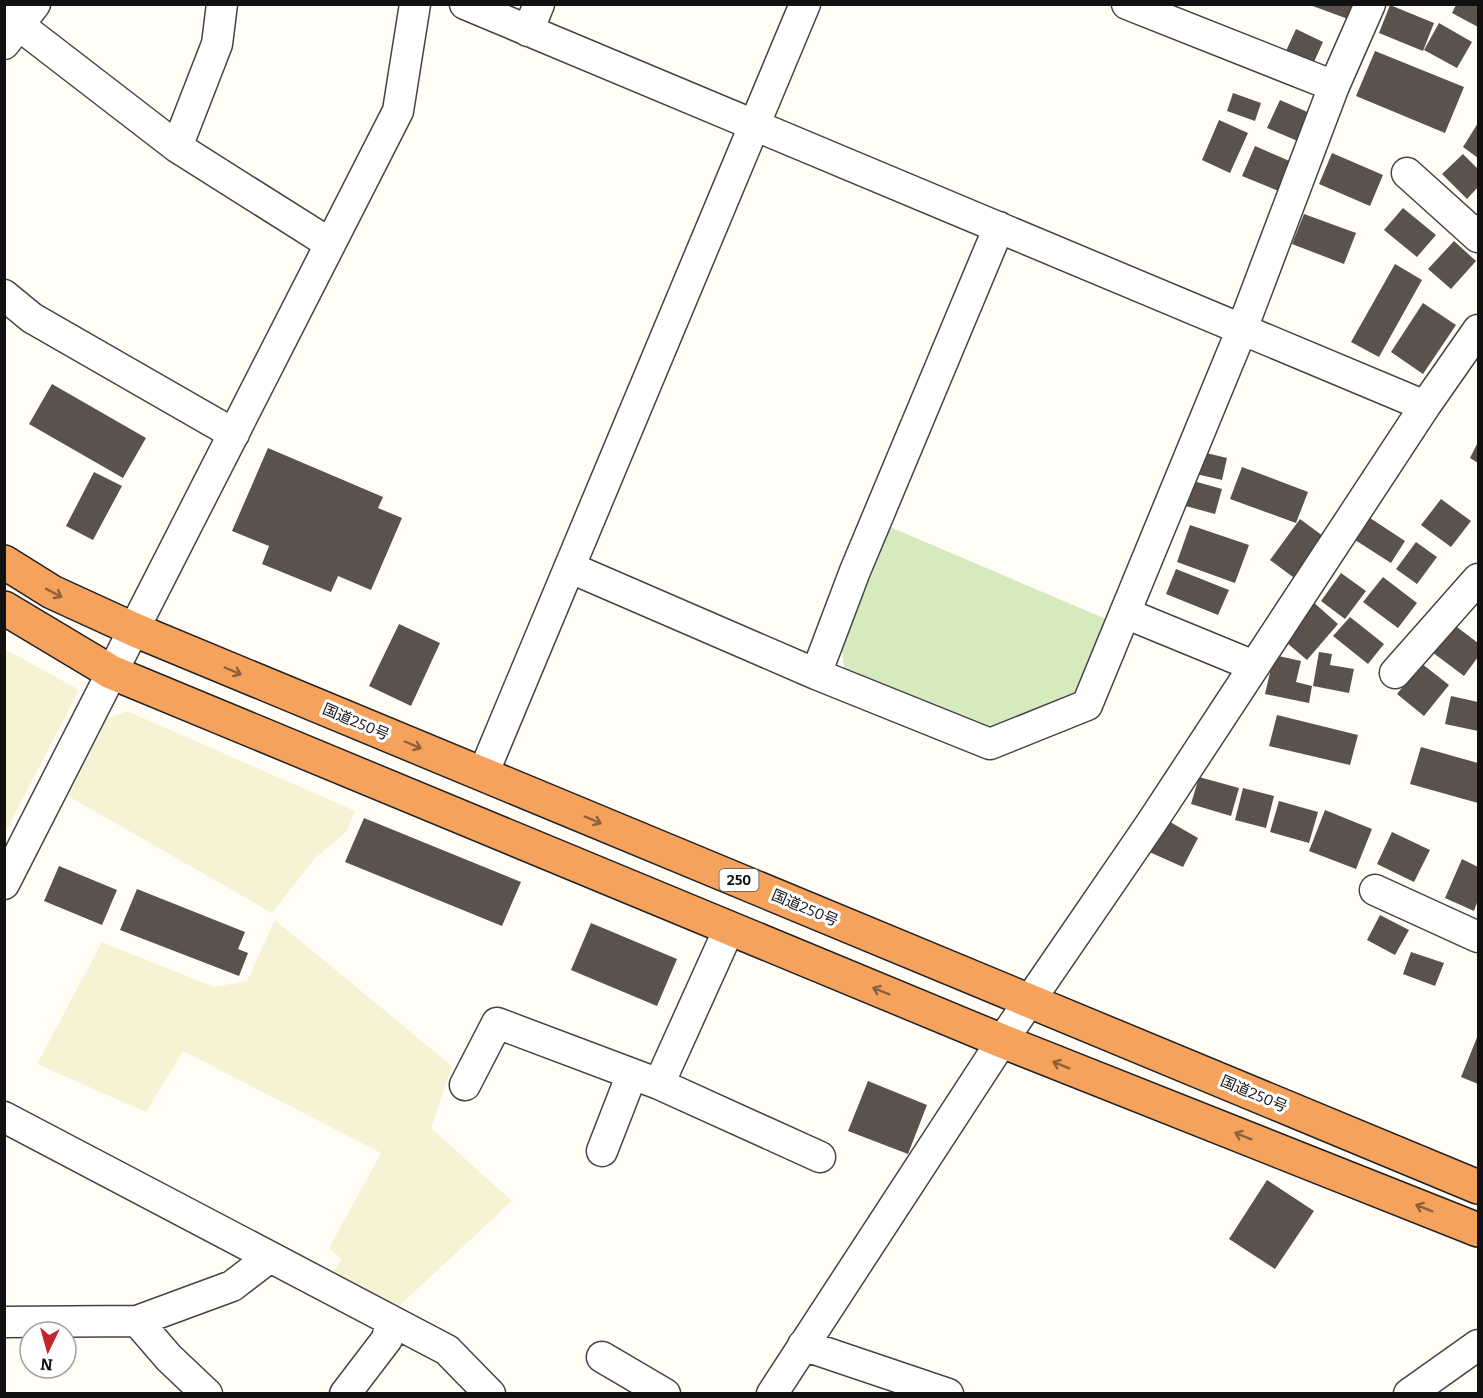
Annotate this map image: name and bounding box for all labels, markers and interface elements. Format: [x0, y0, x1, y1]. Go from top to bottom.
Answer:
one-way arrow [45, 587, 63, 599]
one-way arrow [223, 666, 242, 677]
street label: 国道250号 [320, 700, 392, 744]
one-way arrow [403, 740, 422, 751]
one-way arrow [584, 815, 602, 826]
road number: 250 [720, 869, 758, 891]
street label: 国道250号 [769, 886, 841, 930]
one-way arrow [872, 985, 890, 996]
one-way arrow [1053, 1059, 1071, 1070]
street label: 国道250号 [1218, 1072, 1290, 1116]
one-way arrow [1234, 1130, 1253, 1141]
one-way arrow [1415, 1202, 1434, 1213]
north arrow [18, 1320, 78, 1380]
text: N [40, 1354, 54, 1374]

